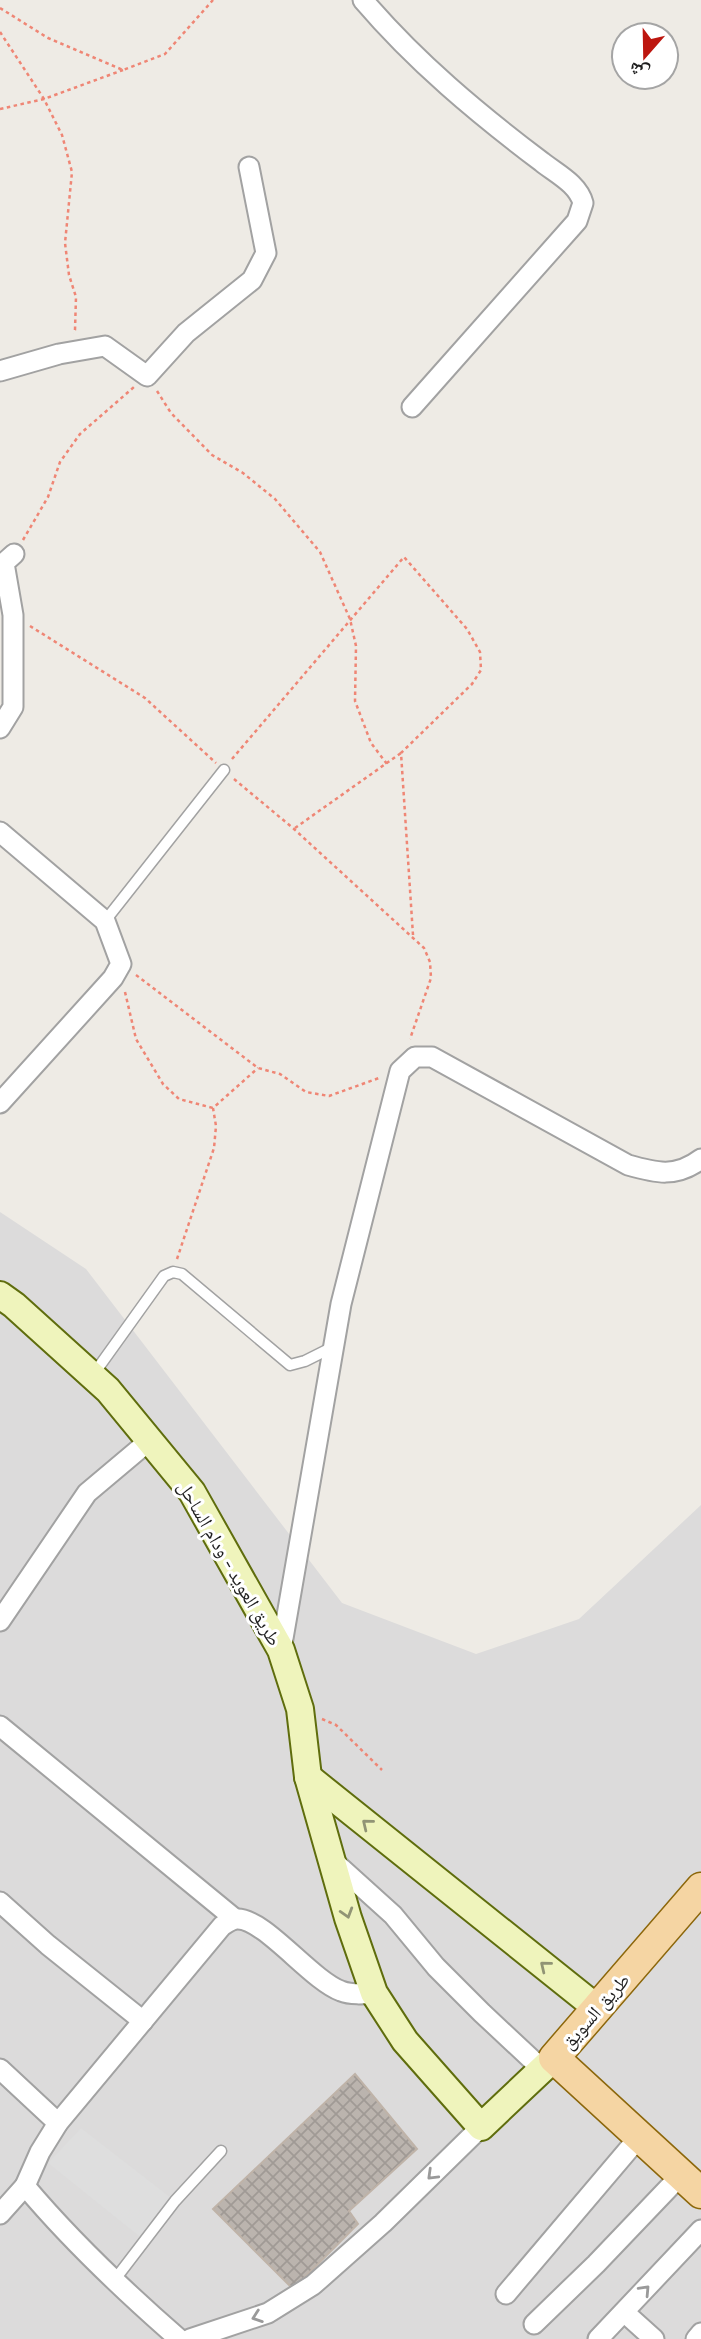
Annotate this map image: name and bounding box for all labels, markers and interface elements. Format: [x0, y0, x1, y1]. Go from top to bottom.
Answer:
north arrow [610, 21, 680, 91]
text: ش [626, 56, 653, 87]
street label: طريق العويد - ودام الساحل [171, 1476, 287, 1651]
one-way arrow [363, 1820, 376, 1832]
one-way arrow [338, 1907, 353, 1919]
one-way arrow [540, 1962, 553, 1974]
street label: طريق السويق [556, 1968, 635, 2054]
one-way arrow [428, 2166, 441, 2179]
one-way arrow [636, 2285, 649, 2298]
one-way arrow [251, 2308, 263, 2323]

